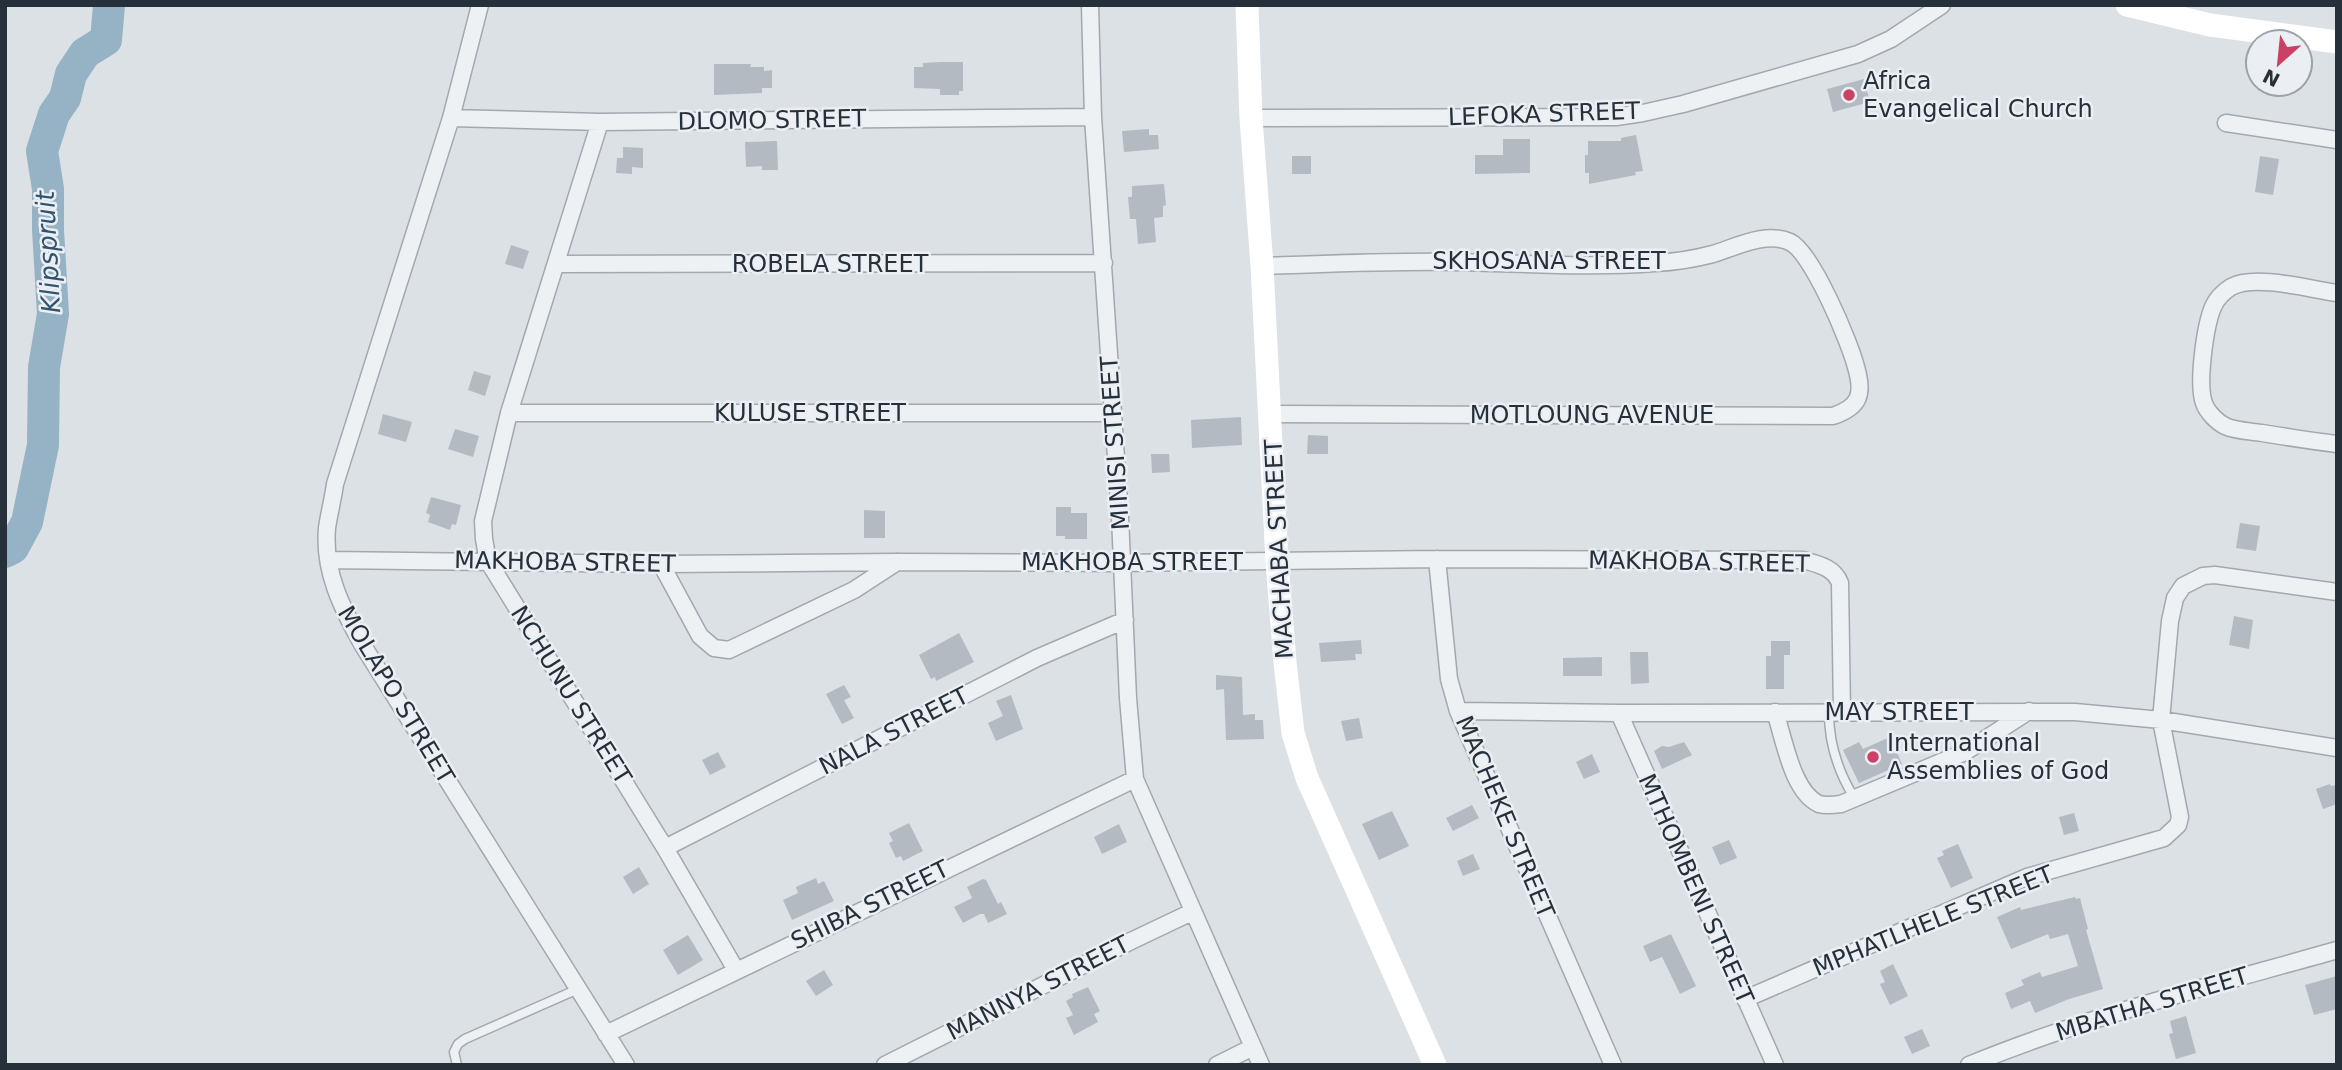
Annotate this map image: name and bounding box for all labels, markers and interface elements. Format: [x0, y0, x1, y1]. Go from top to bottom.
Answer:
north arrow [2244, 28, 2314, 98]
text: N [2259, 65, 2283, 92]
place label: Africa Evangelical Church [1863, 67, 2093, 123]
marker: Africa Evangelical Church [1841, 87, 1857, 103]
street label: LEFOKA STREET [1447, 97, 1641, 131]
street label: DLOMO STREET [677, 104, 867, 136]
water label: Klipspruit [30, 189, 66, 314]
street label: SKHOSANA STREET [1432, 247, 1666, 275]
street label: ROBELA STREET [732, 250, 929, 278]
street label: MINISI STREET [1095, 355, 1135, 531]
street label: KULUSE STREET [714, 399, 906, 427]
street label: MOTLOUNG AVENUE [1470, 401, 1714, 429]
street label: MACHABA STREET [1259, 438, 1299, 660]
street label: MAKHOBA STREET [454, 546, 677, 578]
street label: MAKHOBA STREET [1588, 546, 1811, 578]
street label: MAKHOBA STREET [1021, 548, 1243, 576]
street label: MOLAPO STREET [332, 601, 460, 789]
street label: NCHUNU STREET [505, 601, 637, 790]
street label: NALA STREET [815, 681, 974, 781]
street label: MAY STREET [1824, 698, 1974, 726]
street label: MACHEKE STREET [1450, 712, 1560, 923]
place label: International Assemblies of God [1887, 729, 2109, 785]
marker: International Assemblies of God [1865, 749, 1881, 765]
street label: MTHOMBENI STREET [1633, 770, 1760, 1009]
street label: SHIBA STREET [786, 854, 954, 955]
street label: MPHATLHELE STREET [1809, 860, 2058, 982]
street label: MANNYA STREET [942, 930, 1134, 1046]
street label: MBATHA STREET [2052, 961, 2252, 1047]

